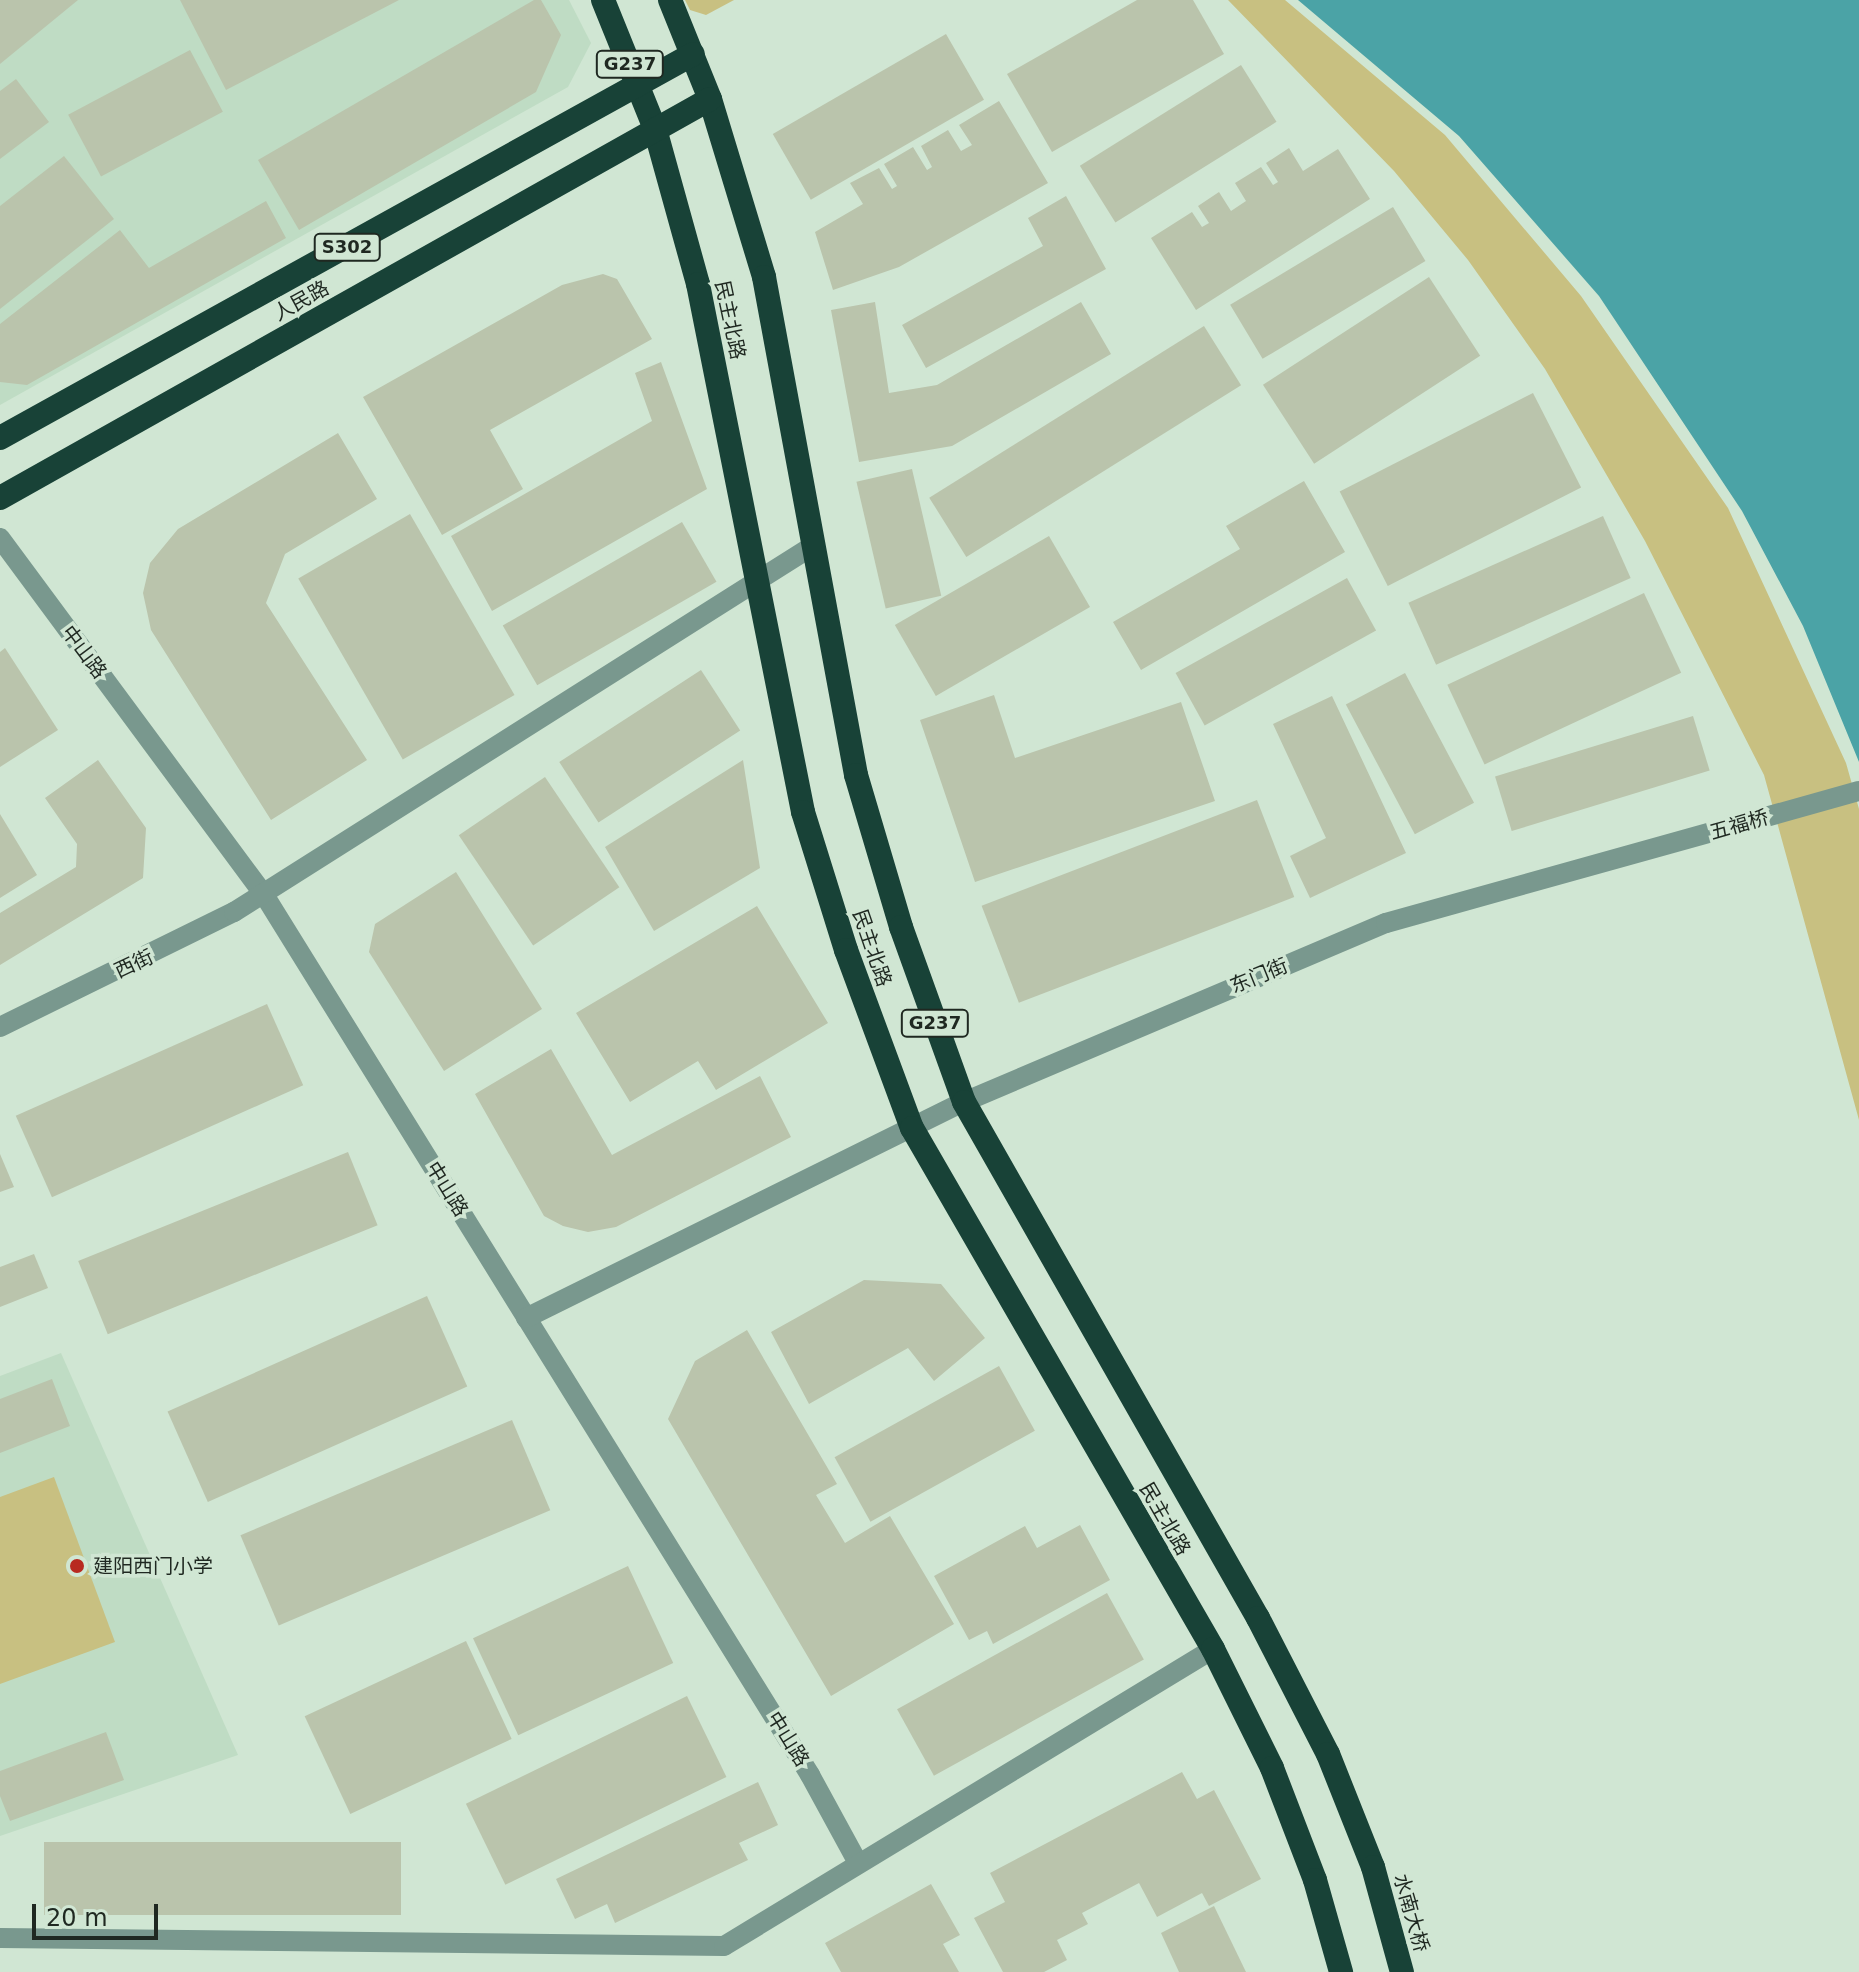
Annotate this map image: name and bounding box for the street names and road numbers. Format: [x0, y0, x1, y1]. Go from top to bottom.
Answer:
road number: G237 [594, 50, 666, 78]
road number: S302 [313, 233, 381, 261]
street label: 人民路 [269, 276, 333, 326]
street label: 民主北路 [710, 278, 750, 362]
street label: 中山路 [56, 621, 112, 683]
street label: 五福桥 [1707, 805, 1771, 845]
street label: 民主北路 [848, 906, 896, 990]
street label: 西街 [111, 945, 157, 983]
street label: 东门街 [1227, 954, 1291, 998]
road number: G237 [899, 1009, 971, 1037]
street label: 中山路 [421, 1157, 473, 1221]
street label: 民主北路 [1135, 1478, 1195, 1560]
street label: 中山路 [762, 1707, 814, 1771]
street label: 水南大桥 [1388, 1871, 1434, 1955]

